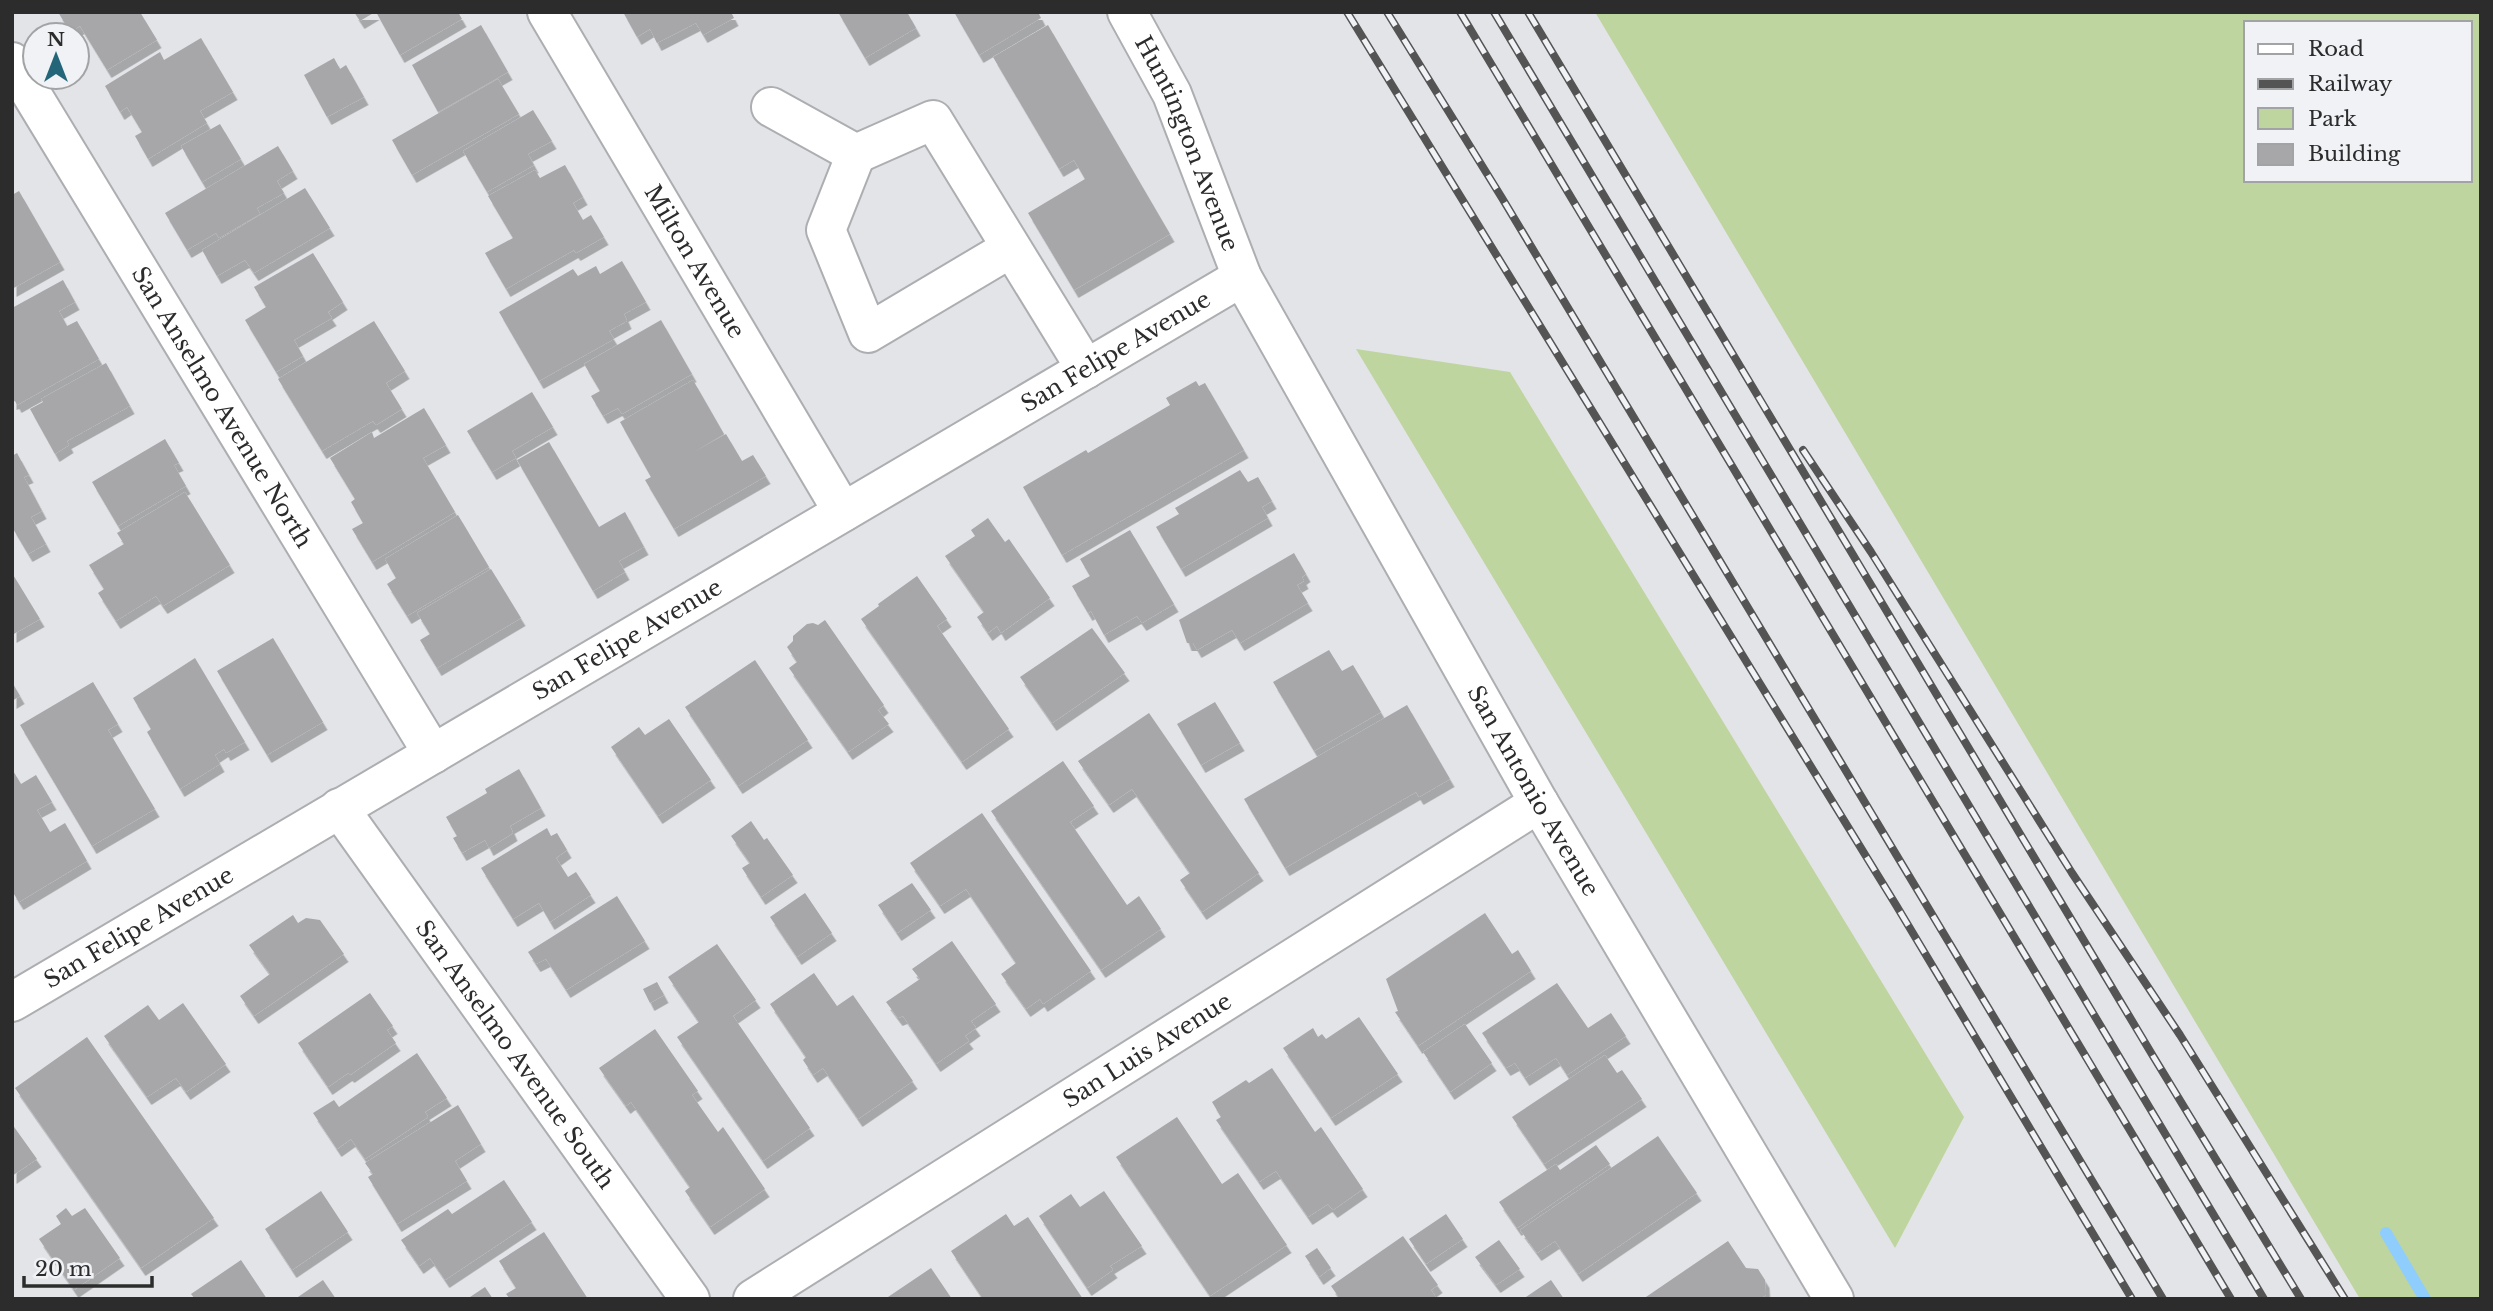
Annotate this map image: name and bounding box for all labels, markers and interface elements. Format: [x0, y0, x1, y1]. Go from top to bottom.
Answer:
north arrow [21, 21, 91, 91]
legend [2244, 21, 2472, 182]
text: N [47, 28, 65, 51]
street label: Huntington Avenue [1129, 31, 1245, 255]
text: Road [2308, 36, 2364, 62]
text: Railway [2308, 71, 2393, 97]
text: Park [2308, 106, 2357, 132]
text: Building [2308, 141, 2401, 167]
street label: Milton Avenue [639, 180, 751, 343]
street label: San Anselmo Avenue North [126, 261, 318, 553]
street label: San Felipe Avenue [1016, 285, 1215, 418]
street label: San Felipe Avenue [527, 573, 727, 706]
street label: San Antonio Avenue [1462, 680, 1605, 901]
street label: San Felipe Avenue [39, 861, 238, 994]
street label: San Anselmo Avenue South [410, 915, 621, 1194]
street label: San Luis Avenue [1058, 987, 1237, 1114]
scale bar [24, 1244, 152, 1288]
text: 20 m [35, 1256, 92, 1282]

